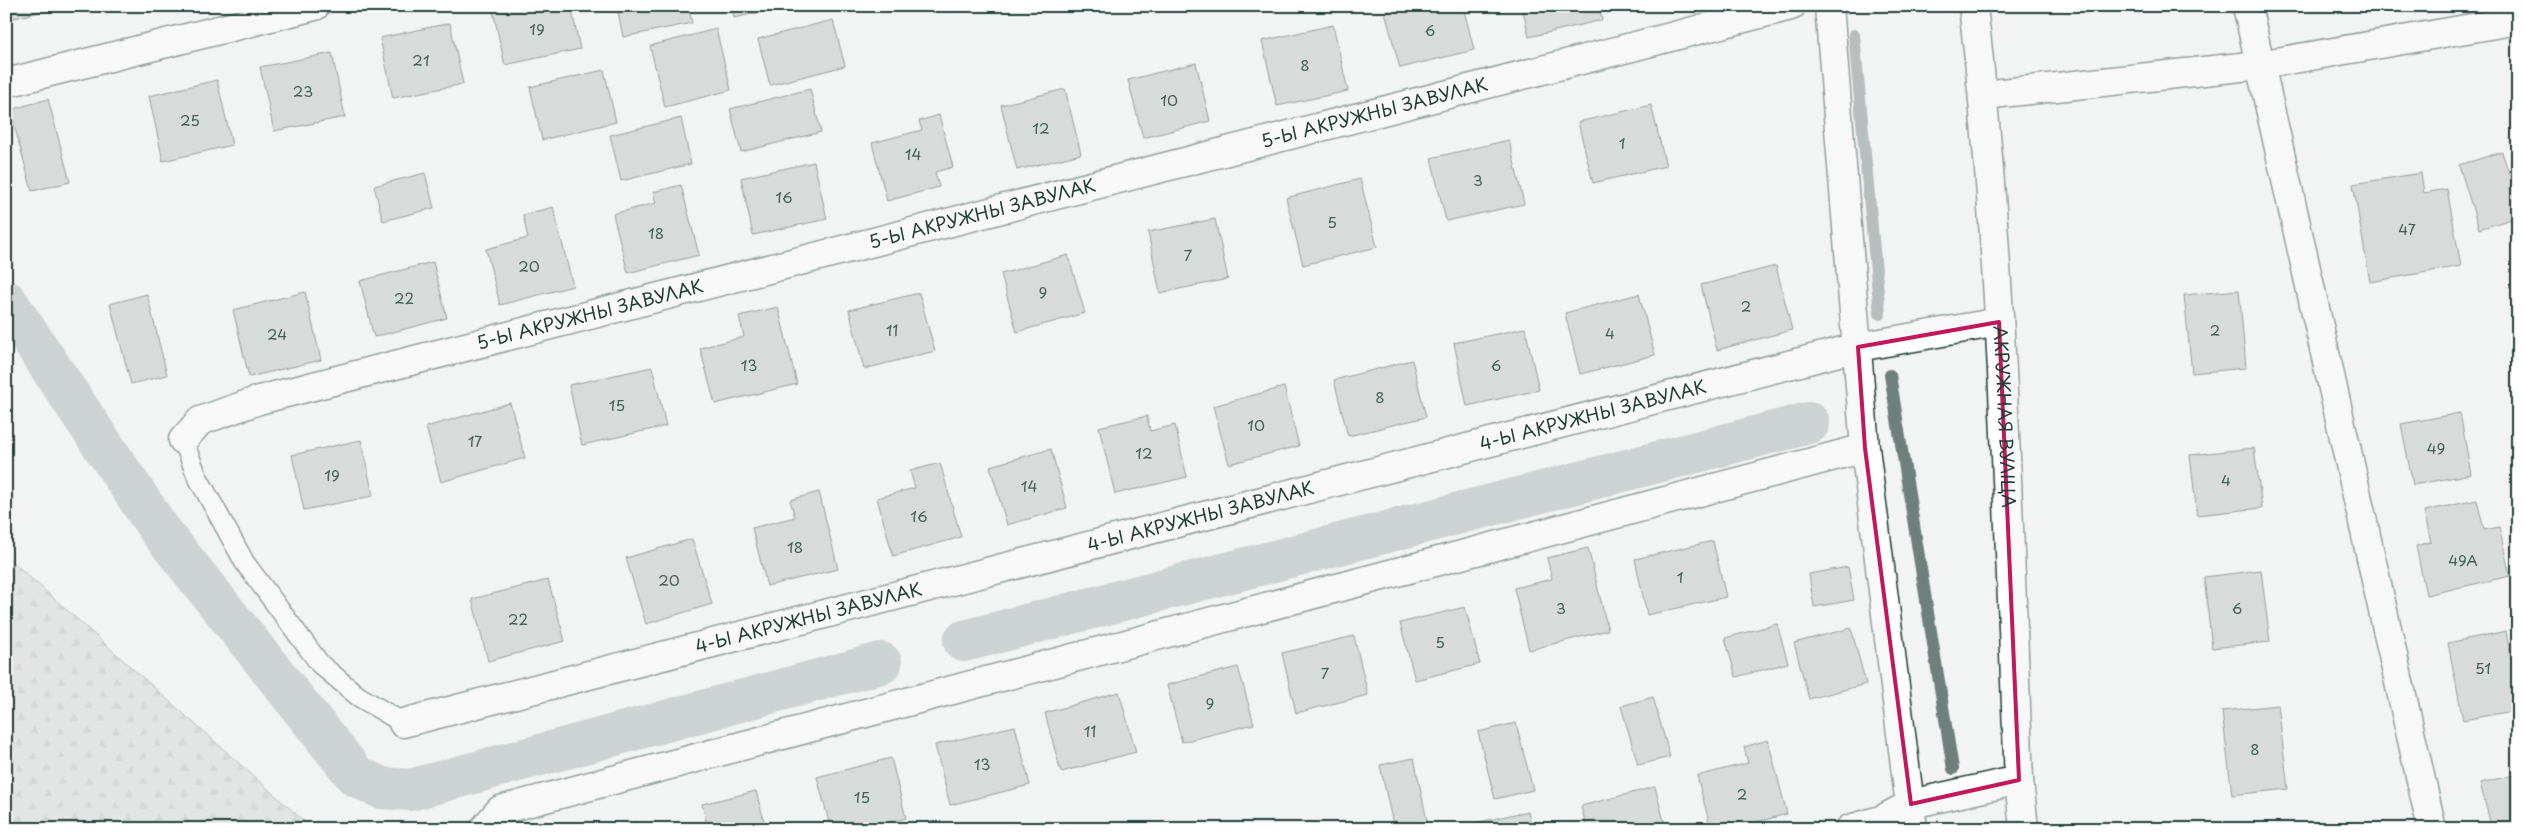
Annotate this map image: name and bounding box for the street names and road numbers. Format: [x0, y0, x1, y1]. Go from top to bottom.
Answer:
street label: 5-Ы АКРУЖНЫ ЗАВУЛАК [1258, 70, 1490, 154]
street label: 5-Ы АКРУЖНЫ ЗАВУЛАК [866, 170, 1098, 255]
street label: 5-Ы АКРУЖНЫ ЗАВУЛАК [474, 271, 706, 355]
street label: АКРУЖНАЯ ВУЛІЦА [1988, 325, 2023, 508]
street label: 4-Ы АКРУЖНЫ ЗАВУЛАК [1476, 372, 1709, 456]
street label: 4-Ы АКРУЖНЫ ЗАВУЛАК [1084, 473, 1317, 558]
street label: 4-Ы АКРУЖНЫ ЗАВУЛАК [692, 574, 925, 659]

